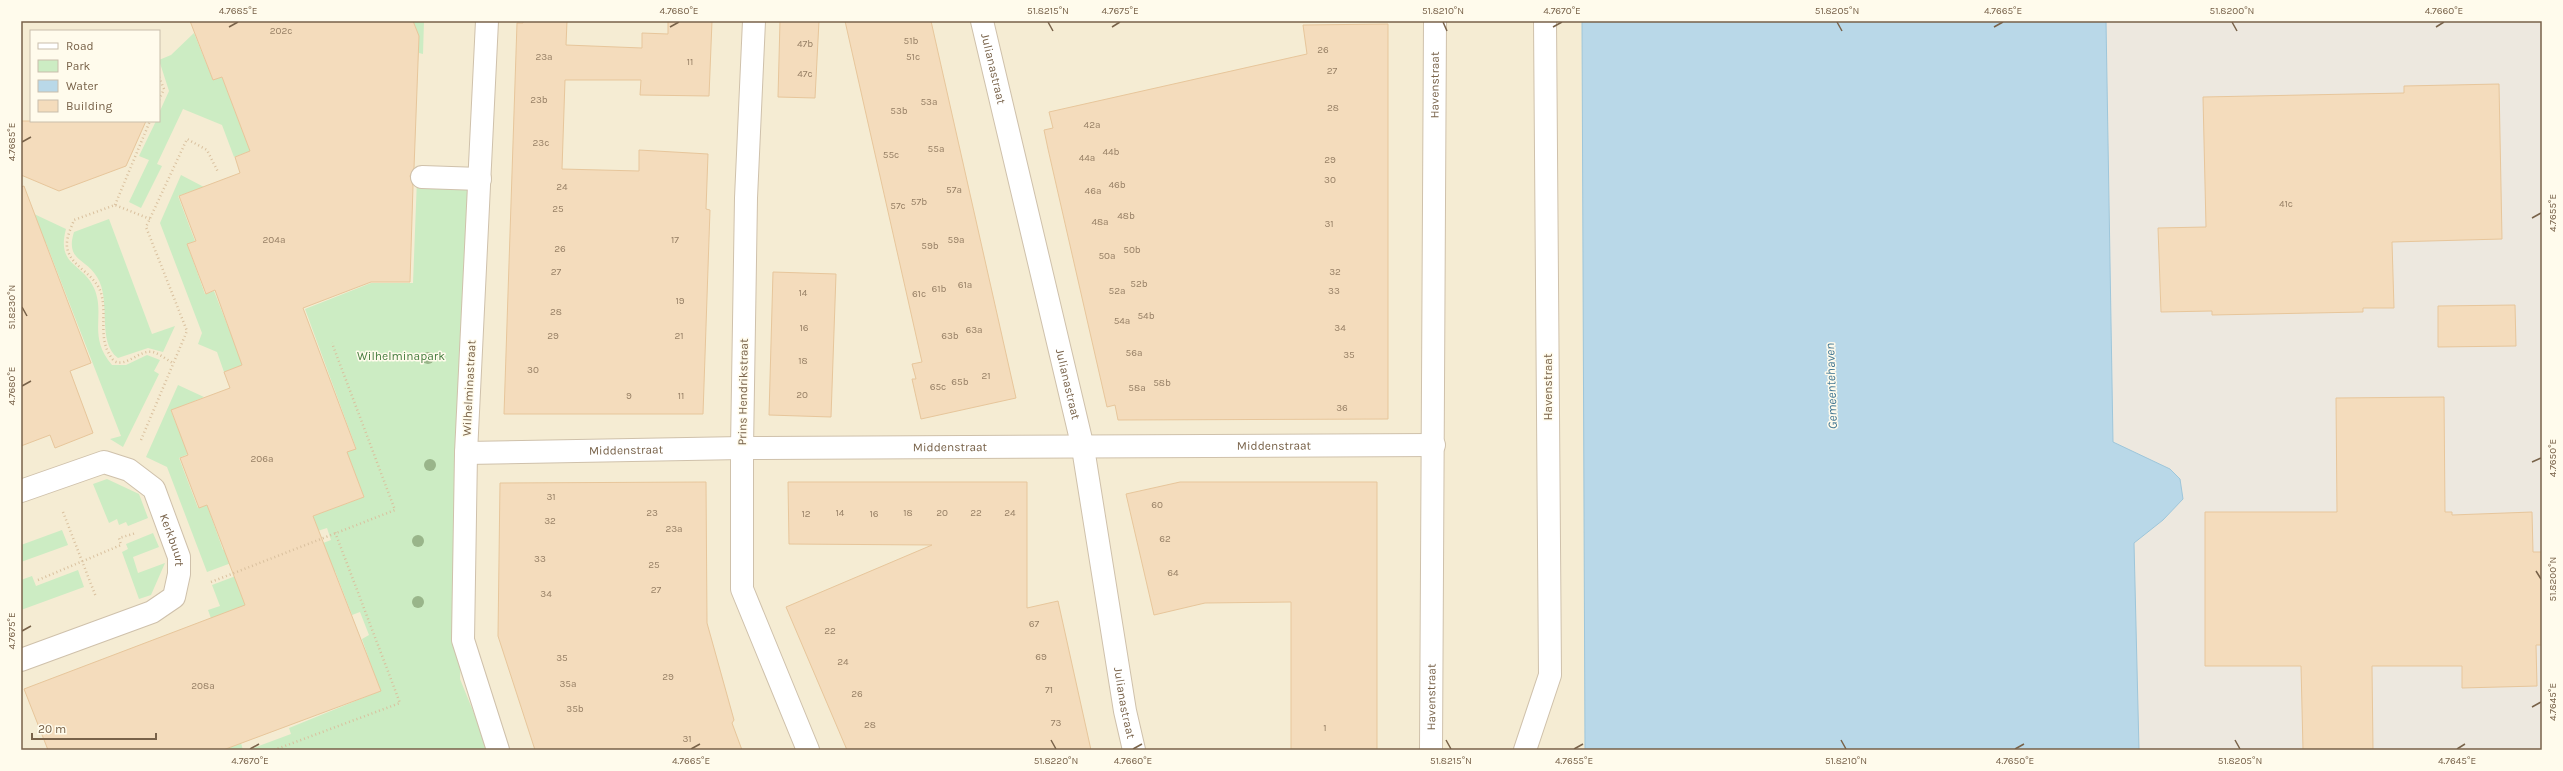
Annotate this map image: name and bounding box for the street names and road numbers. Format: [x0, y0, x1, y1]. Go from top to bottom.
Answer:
street label: Julianastraat [978, 32, 1009, 106]
street label: Havenstraat [1427, 51, 1442, 119]
street label: Prins Hendrikstraat [735, 338, 751, 446]
street label: Wilhelminastraat [459, 339, 479, 436]
street label: Julianastraat [1053, 347, 1083, 421]
street label: Havenstraat [1541, 353, 1555, 420]
street label: Middenstraat [1237, 439, 1312, 453]
street label: Middenstraat [913, 440, 988, 454]
street label: Middenstraat [589, 442, 664, 458]
street label: Kerkbuurt [157, 512, 186, 567]
street label: Havenstraat [1424, 663, 1438, 731]
street label: Julianastraat [1111, 666, 1138, 740]

